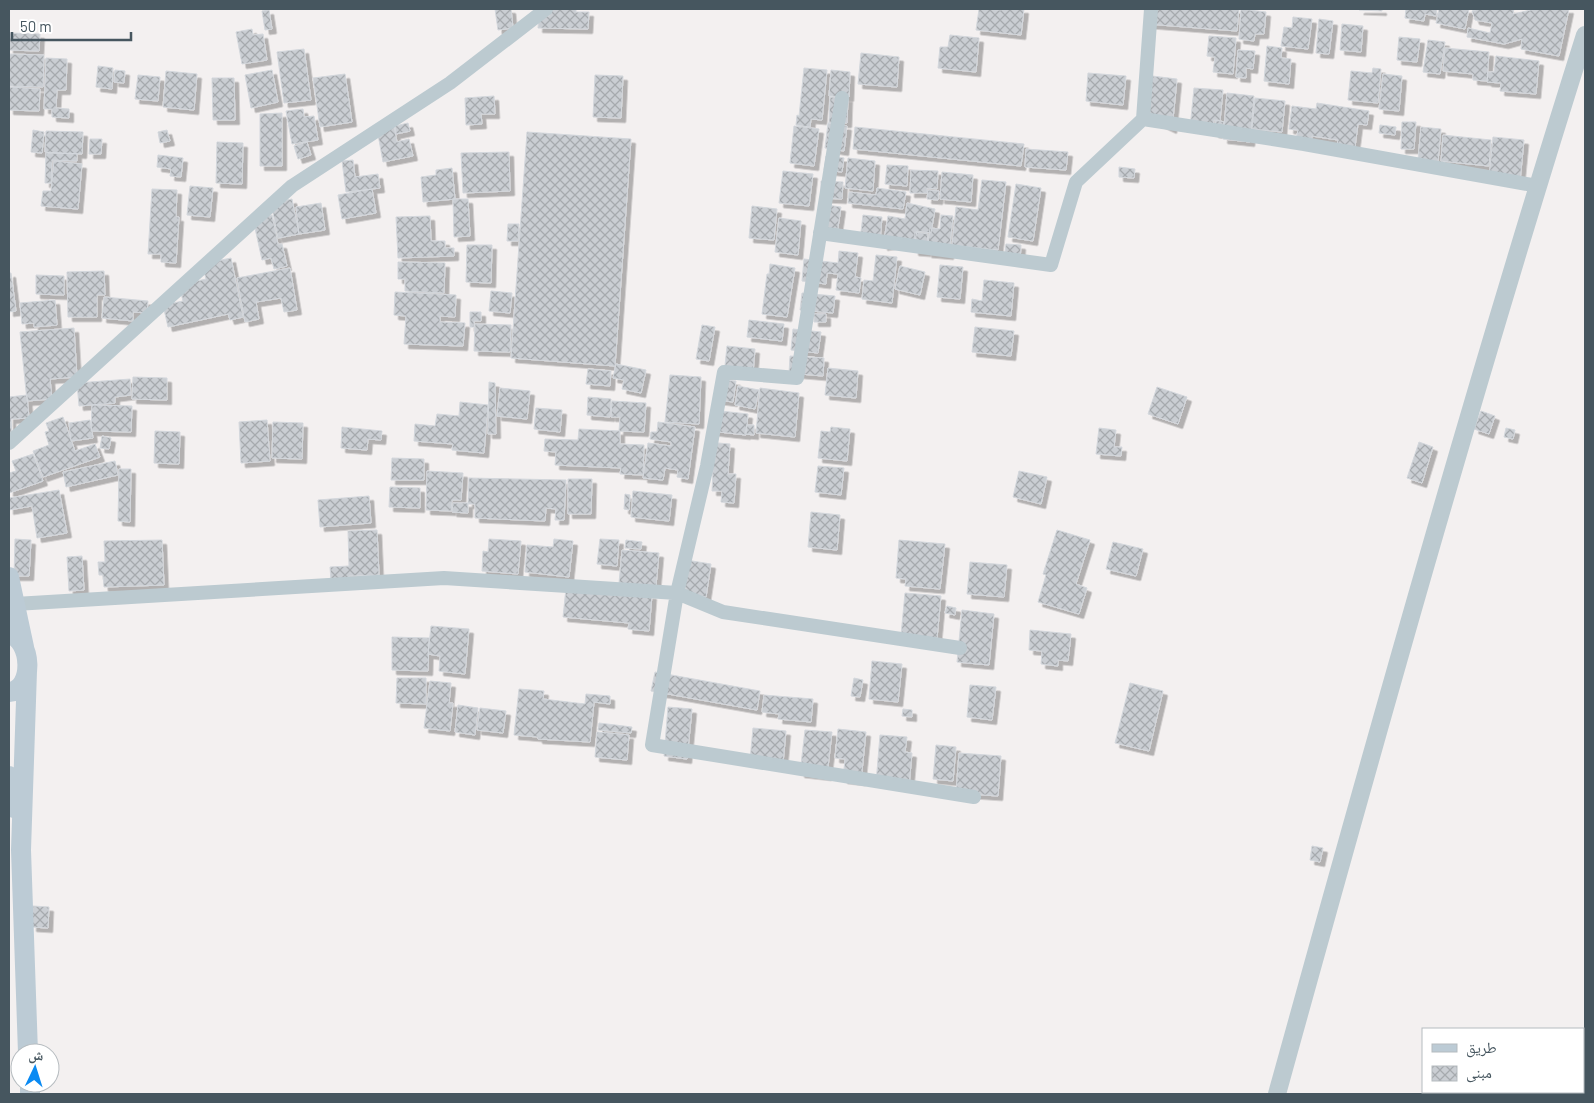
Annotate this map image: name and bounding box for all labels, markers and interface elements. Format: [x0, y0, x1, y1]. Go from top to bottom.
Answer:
scale bar [12, 10, 131, 42]
text: 50 m [20, 17, 52, 35]
legend [1422, 1028, 1584, 1093]
text: طريق [1466, 1038, 1497, 1058]
north arrow [10, 1043, 60, 1093]
text: ش [28, 1046, 44, 1065]
text: مبنى [1466, 1063, 1492, 1083]

